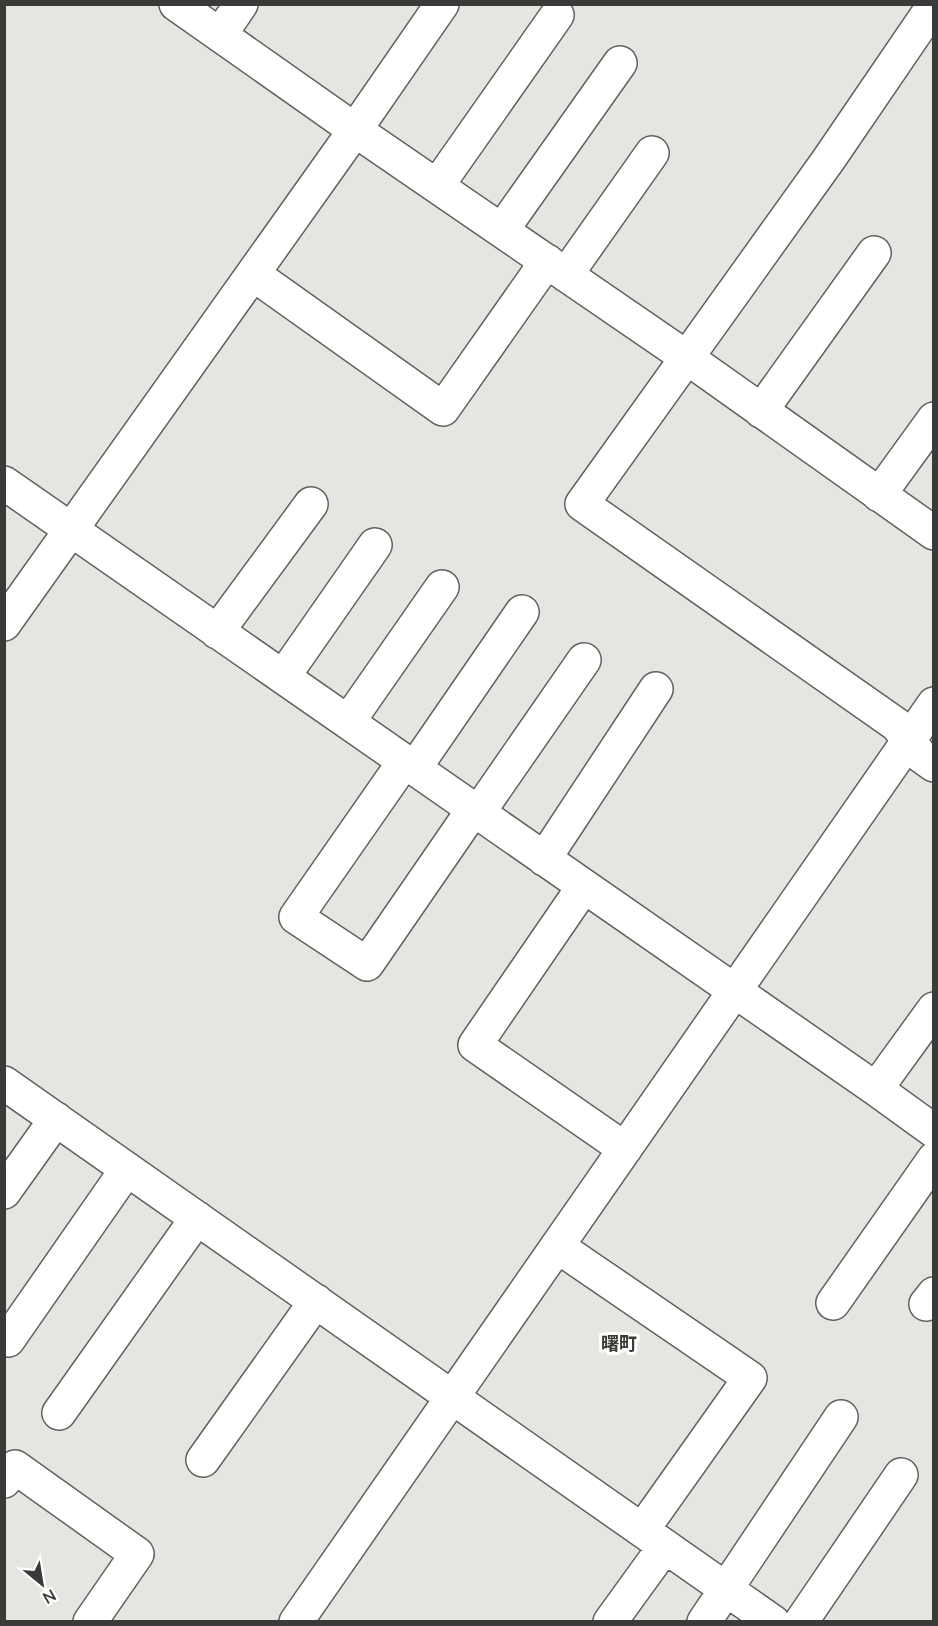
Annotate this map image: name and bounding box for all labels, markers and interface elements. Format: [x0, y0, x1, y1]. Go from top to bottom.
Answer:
district label: 曙町 [601, 1332, 637, 1356]
north arrow [12, 1554, 72, 1614]
text: N [38, 1584, 60, 1609]

